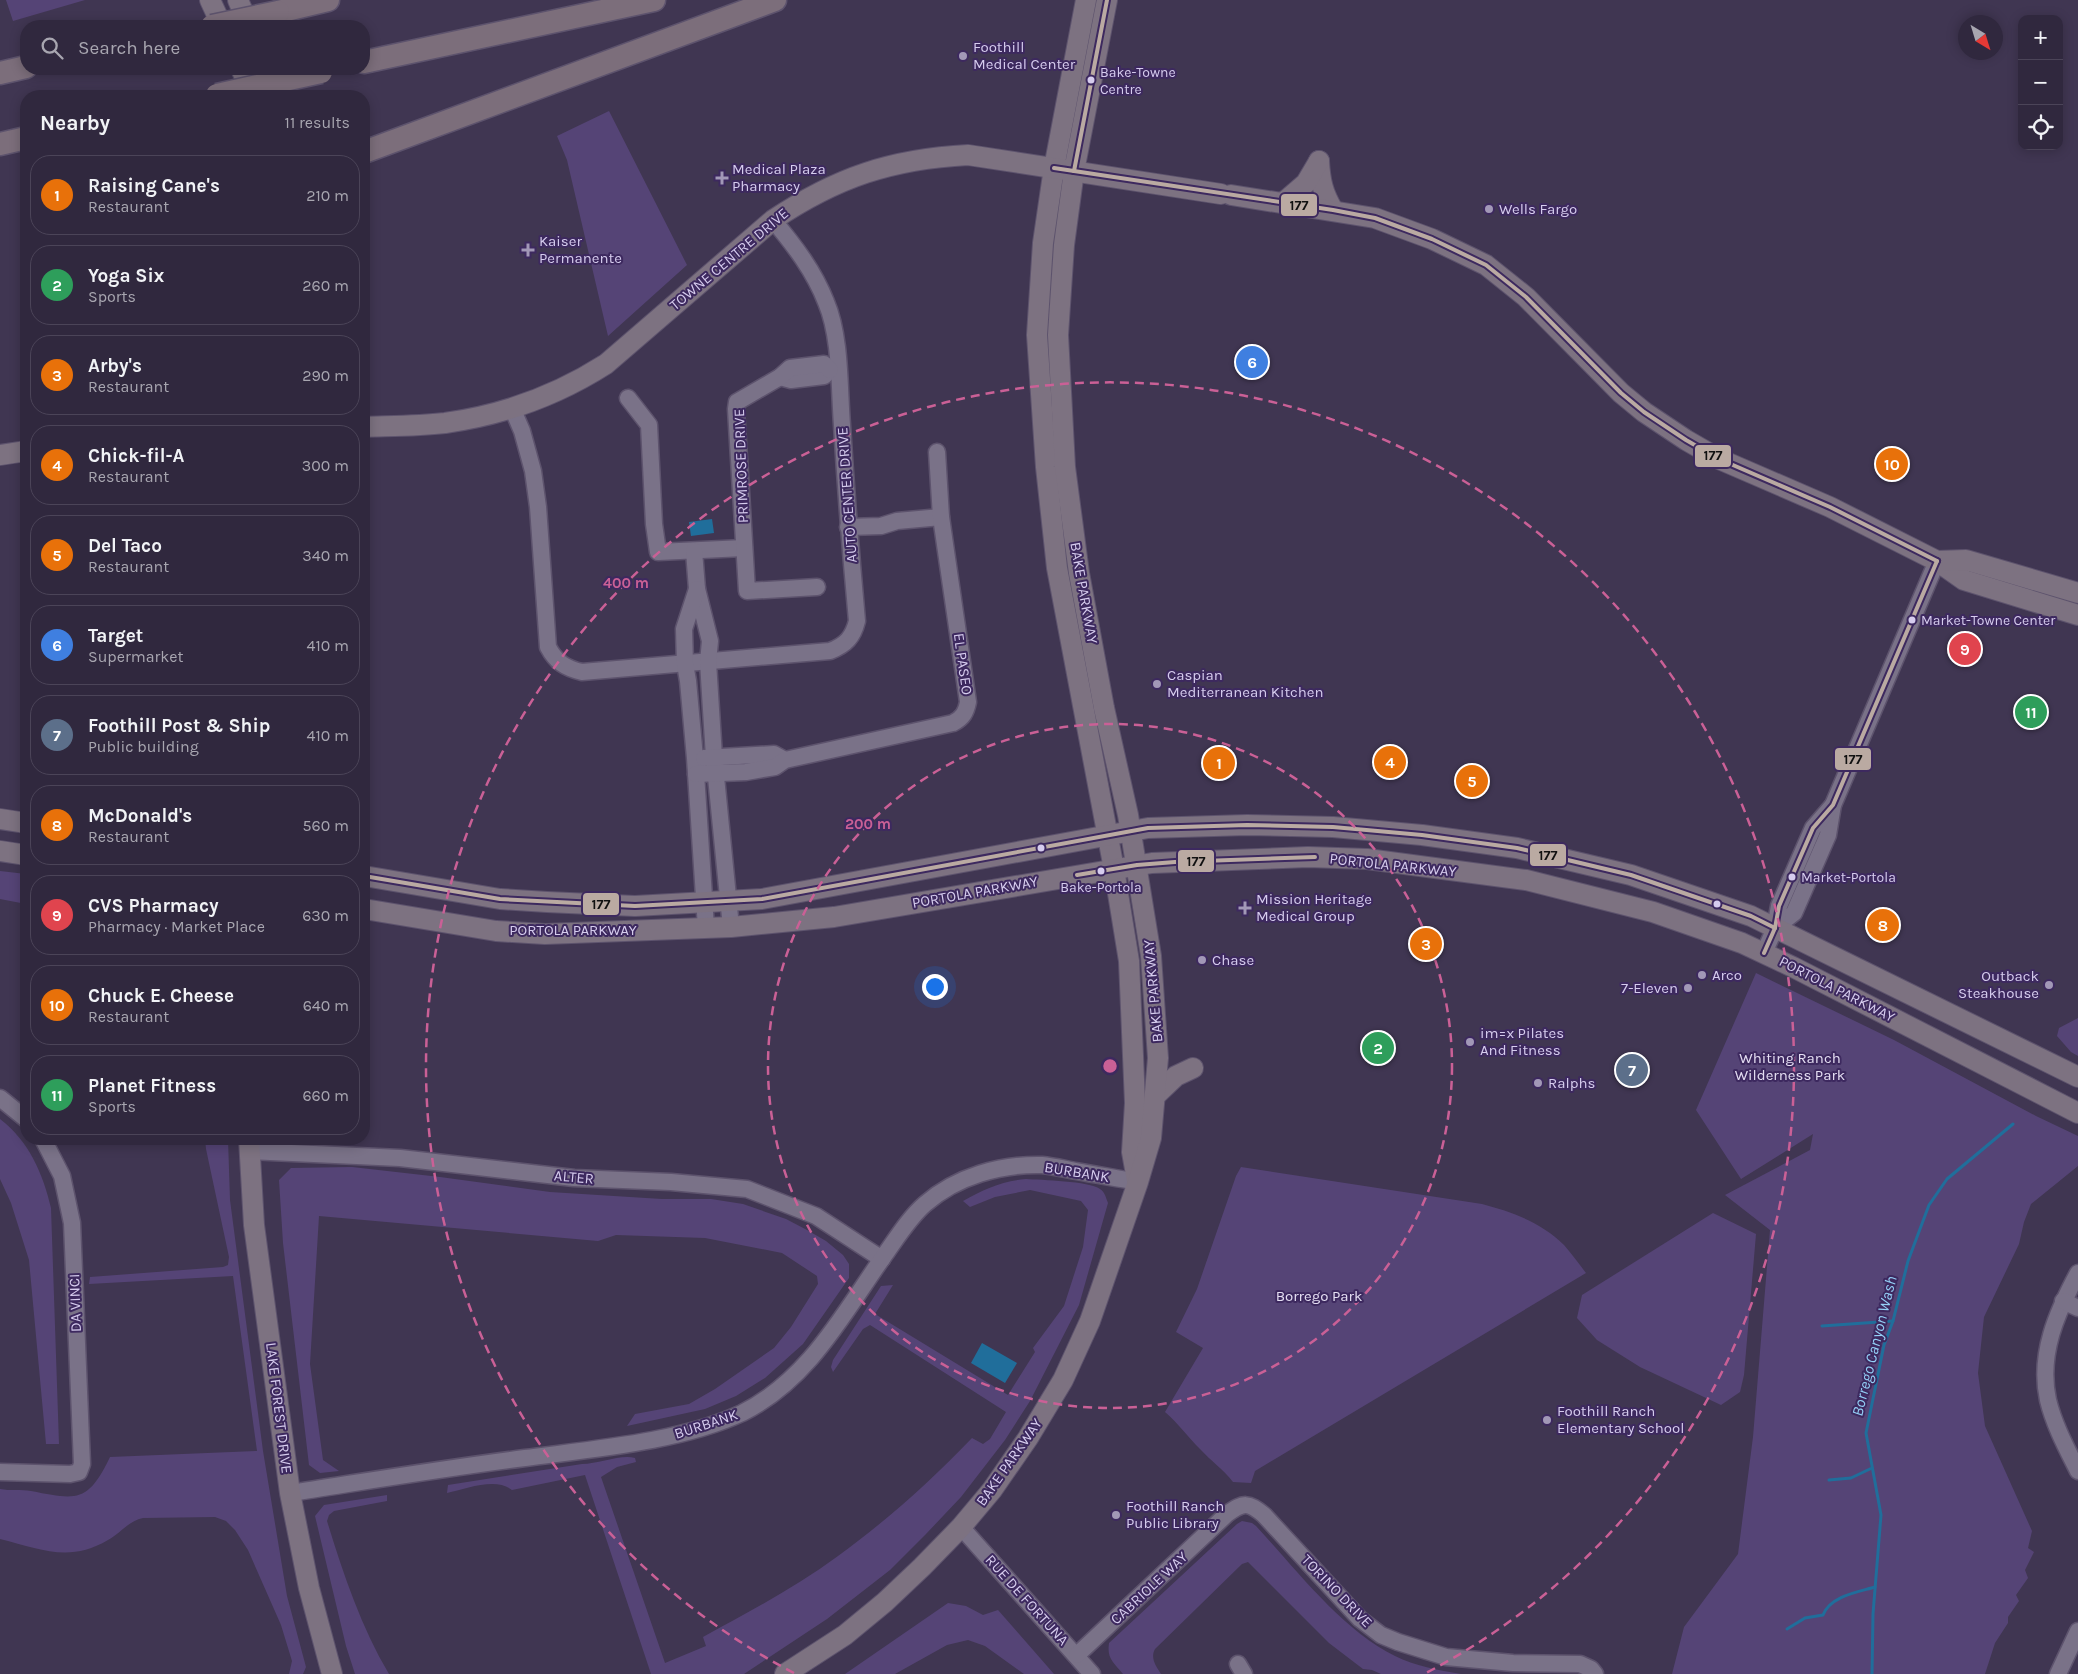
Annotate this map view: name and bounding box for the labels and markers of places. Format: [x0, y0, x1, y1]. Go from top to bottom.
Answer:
place label: Foothill Medical Center [973, 38, 1076, 73]
marker: Foothill Medical Center [957, 50, 969, 62]
place label: Bake-Towne Centre [1100, 64, 1176, 98]
marker: Bake-Towne Centre [1086, 75, 1096, 85]
place label: Medical Plaza Pharmacy [732, 160, 826, 195]
marker: Medical Plaza Pharmacy [716, 172, 728, 184]
place label: Wells Fargo [1499, 200, 1577, 218]
marker: Wells Fargo [1483, 203, 1495, 215]
place label: Kaiser Permanente [539, 232, 622, 267]
marker: Kaiser Permanente [521, 243, 535, 257]
pin: 6 [1236, 343, 1268, 381]
pin: 10 [1876, 445, 1908, 483]
place label: Market-Towne Center [1921, 612, 2056, 629]
marker: Market-Towne Center [1907, 615, 1917, 625]
pin: 9 [1949, 630, 1981, 668]
place label: Caspian Mediterranean Kitchen [1167, 666, 1324, 701]
marker: Caspian Mediterranean Kitchen [1151, 678, 1163, 690]
pin: 11 [2015, 693, 2047, 731]
pin: 4 [1374, 743, 1406, 781]
pin: 1 [1203, 744, 1235, 782]
pin: 5 [1456, 762, 1488, 800]
unlabelled marker [1036, 843, 1046, 853]
marker: Bake-Portola [1096, 866, 1106, 876]
place label: Market-Portola [1801, 869, 1896, 886]
marker: Market-Portola [1787, 872, 1797, 882]
place label: Bake-Portola [1060, 879, 1142, 896]
place label: Mission Heritage Medical Group [1256, 890, 1372, 925]
unlabelled marker [1712, 899, 1722, 909]
marker: Mission Heritage Medical Group [1238, 901, 1252, 915]
pin: 8 [1867, 906, 1899, 944]
pin: 3 [1410, 925, 1442, 963]
place label: Chase [1212, 951, 1254, 969]
marker: Chase [1196, 954, 1208, 966]
place label: Arco [1712, 966, 1742, 984]
place label: Outback Steakhouse [1958, 967, 2039, 1002]
marker: Arco [1696, 969, 1708, 981]
place label: 7-Eleven [1621, 979, 1678, 997]
marker: Outback Steakhouse [2043, 979, 2055, 991]
marker: 7-Eleven [1682, 982, 1694, 994]
place label: im=x Pilates And Fitness [1480, 1024, 1564, 1059]
pin: 2 [1362, 1029, 1394, 1067]
marker: im=x Pilates And Fitness [1464, 1036, 1476, 1048]
pin: 7 [1616, 1051, 1648, 1089]
centre of rings [1101, 1057, 1119, 1075]
place label: Ralphs [1548, 1074, 1595, 1092]
marker: Ralphs [1532, 1077, 1544, 1089]
place label: Foothill Ranch Elementary School [1557, 1402, 1684, 1437]
marker: Foothill Ranch Elementary School [1541, 1414, 1553, 1426]
place label: Foothill Ranch Public Library [1126, 1497, 1224, 1532]
marker: Foothill Ranch Public Library [1110, 1509, 1122, 1521]

